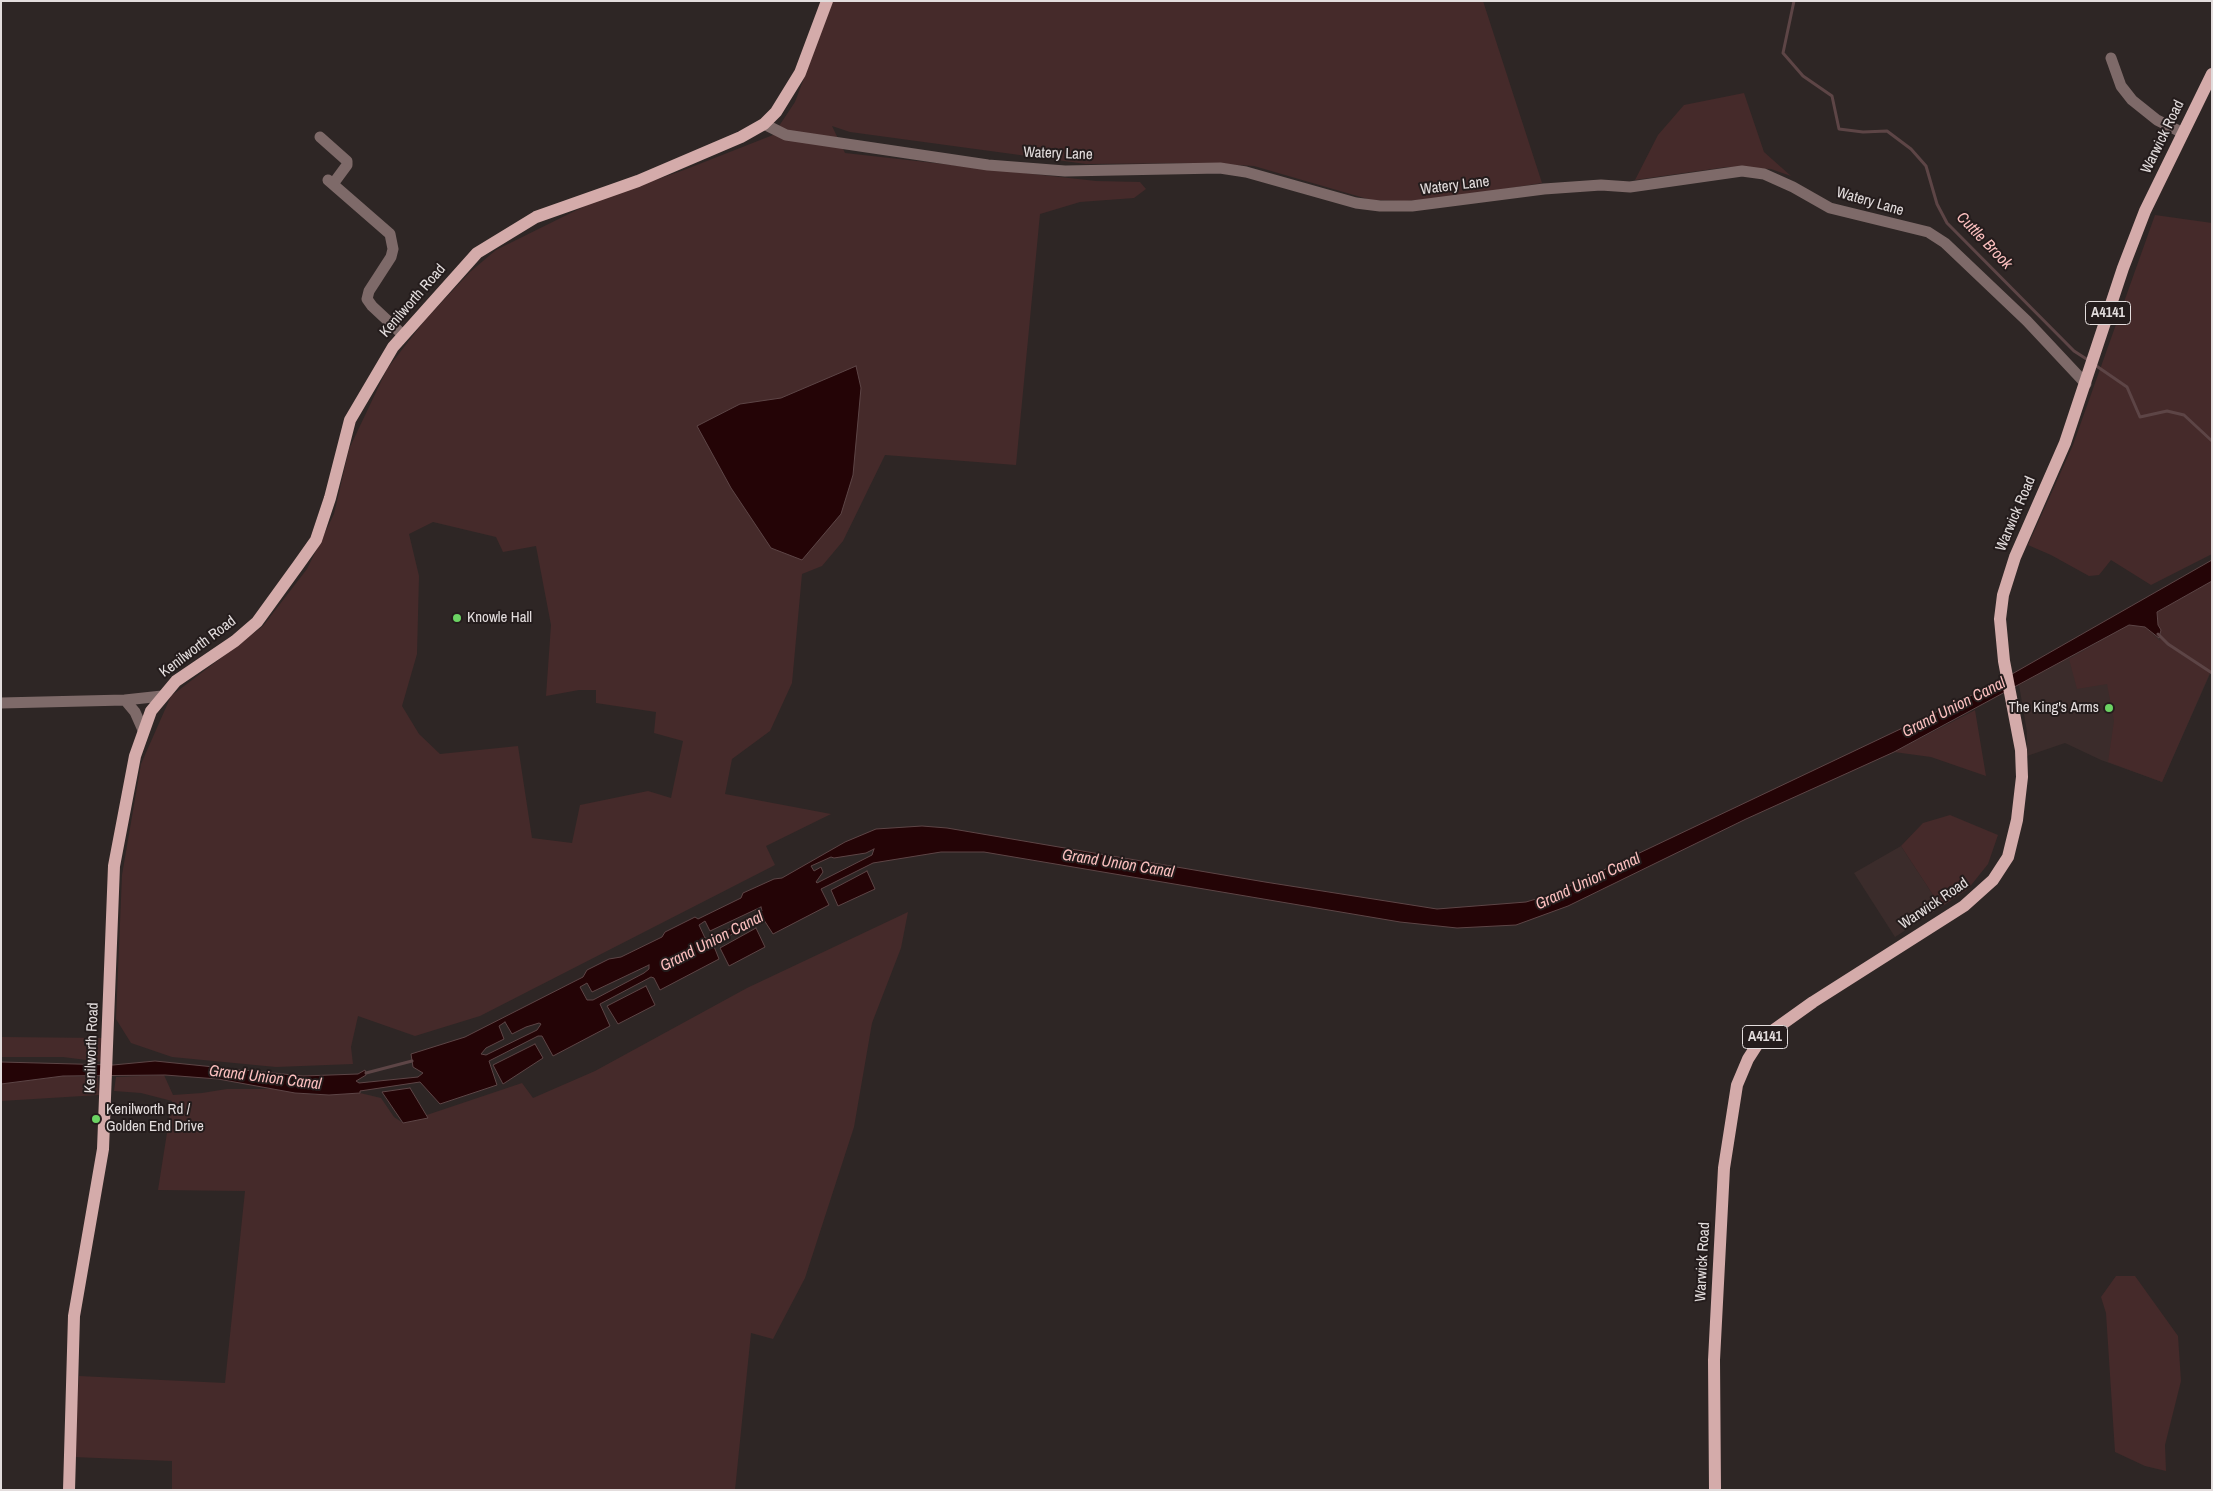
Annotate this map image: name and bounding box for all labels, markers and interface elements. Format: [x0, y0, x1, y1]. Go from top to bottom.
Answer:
street label: Warwick Road [2137, 97, 2189, 177]
street label: Watery Lane [1023, 144, 1093, 164]
street label: Watery Lane [1420, 173, 1490, 199]
street label: Watery Lane [1834, 184, 1906, 220]
water label: Cuttle Brook [1952, 208, 2016, 274]
street label: Kenilworth Road [376, 261, 450, 341]
road number: A4141 [2086, 302, 2130, 324]
street label: Warwick Road [1992, 474, 2040, 554]
place label: Knowle Hall [467, 609, 532, 627]
street label: Kenilworth Road [156, 612, 240, 682]
marker: Knowle Hall [451, 612, 463, 624]
water label: Grand Union Canal [1899, 674, 2009, 742]
place label: The King's Arms [2008, 699, 2099, 717]
marker: The King's Arms [2103, 702, 2115, 714]
water label: Grand Union Canal [1061, 846, 1175, 882]
water label: Grand Union Canal [1533, 849, 1643, 915]
street label: Warwick Road [1896, 874, 1972, 934]
water label: Grand Union Canal [657, 908, 767, 976]
street label: Kenilworth Road [81, 1002, 103, 1094]
road number: A4141 [1742, 1026, 1788, 1048]
water label: Grand Union Canal [208, 1062, 322, 1094]
place label: Kenilworth Rd / Golden End Drive [106, 1101, 204, 1136]
marker: Kenilworth Rd / Golden End Drive [90, 1113, 102, 1125]
street label: Warwick Road [1692, 1222, 1714, 1302]

